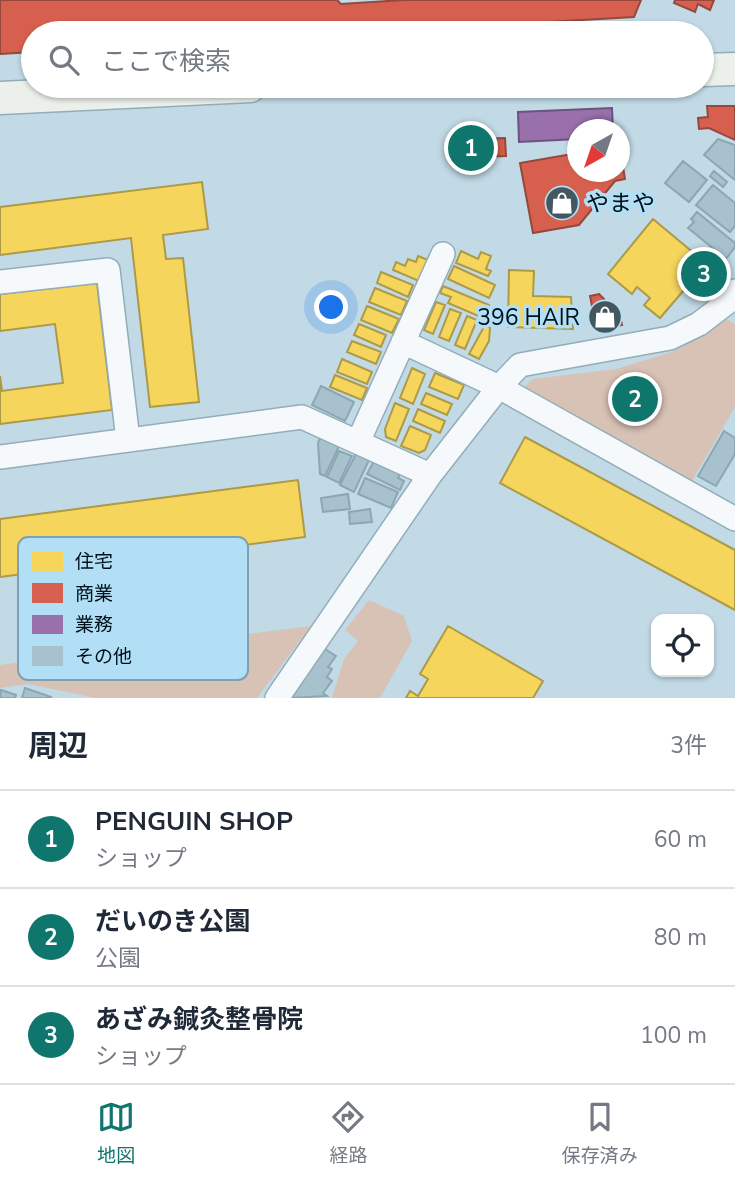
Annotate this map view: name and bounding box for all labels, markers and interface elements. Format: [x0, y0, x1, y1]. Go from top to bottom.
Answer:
search box [21, 21, 714, 98]
icon: search [45, 41, 83, 79]
text: ここで検索 [101, 44, 231, 79]
north arrow [567, 119, 630, 182]
pin: 1 [448, 122, 494, 174]
shop icon: やまや [543, 184, 581, 222]
place label: やまや [586, 188, 655, 219]
pin: 3 [681, 248, 727, 300]
your location [314, 290, 348, 324]
shop icon: 396 HAIR [586, 298, 624, 336]
place label: 396 HAIR [477, 302, 580, 333]
pin: 2 [612, 373, 658, 425]
legend [18, 537, 248, 680]
text: 住宅 [75, 549, 113, 575]
text: 商業 [75, 581, 113, 607]
text: 業務 [75, 612, 113, 638]
map controls [651, 614, 714, 677]
button: locate [651, 614, 714, 677]
text: その他 [75, 644, 132, 670]
text: 周辺 [28, 726, 88, 767]
text: 3件 [670, 730, 707, 761]
text: PENGUIN SHOP [95, 804, 293, 839]
text: 1 [44, 824, 58, 855]
text: 60 m [654, 824, 707, 855]
text: ショップ [95, 843, 187, 874]
text: だいのき公園 [95, 904, 250, 939]
text: 2 [44, 922, 58, 953]
text: 80 m [654, 922, 707, 953]
text: 公園 [95, 943, 141, 974]
text: あざみ鍼灸整骨院 [95, 1002, 303, 1037]
text: 3 [44, 1020, 58, 1051]
text: 100 m [640, 1020, 707, 1051]
text: ショップ [95, 1041, 187, 1072]
tab: 地図 [97, 1098, 135, 1169]
tab: 経路 [329, 1098, 368, 1169]
tab: 保存済み [562, 1098, 638, 1169]

